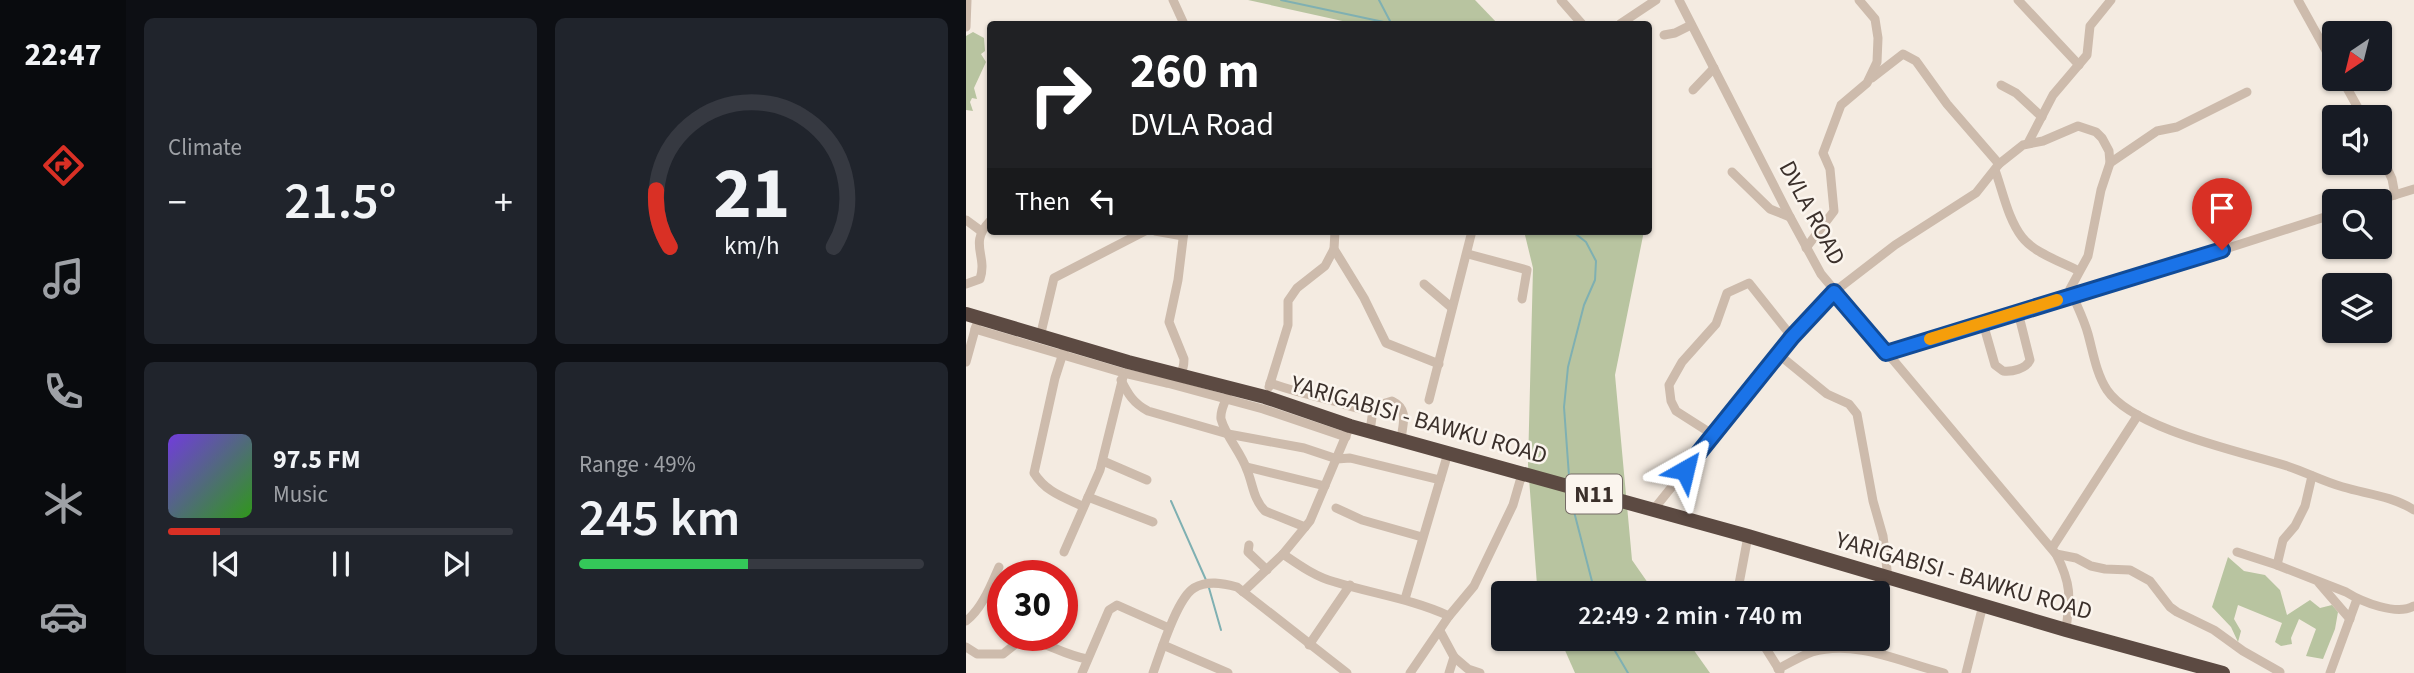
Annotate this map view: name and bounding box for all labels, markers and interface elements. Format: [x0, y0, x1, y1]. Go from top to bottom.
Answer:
north arrow [2322, 21, 2392, 91]
map controls [2322, 21, 2392, 343]
text: 22:47 [24, 32, 102, 78]
text: 260 m [1130, 37, 1259, 107]
icon: right [1015, 49, 1106, 140]
text: DVLA Road [1130, 102, 1274, 148]
button: sound [2322, 105, 2392, 175]
text: Climate [168, 131, 242, 164]
icon: directions [39, 141, 88, 190]
text: 21 [713, 142, 790, 246]
street label: DVLA ROAD [1770, 155, 1854, 271]
text: 21.5° [284, 165, 397, 239]
text: − [168, 176, 187, 230]
text: + [494, 176, 513, 230]
pin [2192, 178, 2252, 250]
icon: left [1084, 182, 1122, 220]
text: Then [1015, 183, 1070, 220]
icon: arrive [2203, 189, 2241, 227]
button: search [2322, 189, 2392, 259]
text: km/h [724, 228, 779, 264]
icon: music [39, 254, 88, 303]
button: layers [2322, 273, 2392, 343]
street label: YARIGABISI - BAWKU ROAD [1286, 366, 1551, 473]
icon: phone [39, 367, 88, 416]
position arrow [1648, 433, 1722, 507]
text: 97.5 FM [273, 441, 361, 478]
text: Range · 49% [579, 448, 696, 481]
road number: N11 [1566, 474, 1622, 514]
text: Music [273, 478, 328, 511]
icon: climate [39, 479, 88, 528]
text: 245 km [579, 482, 740, 556]
street label: YARIGABISI - BAWKU ROAD [1831, 522, 2096, 629]
icon: previous [207, 545, 245, 583]
icon: pause [322, 545, 360, 583]
icon: next [437, 545, 475, 583]
speed limit sign: 30 [987, 560, 1078, 651]
icon: car [39, 592, 88, 641]
text: 22:49 · 2 min · 740 m [1578, 597, 1803, 634]

